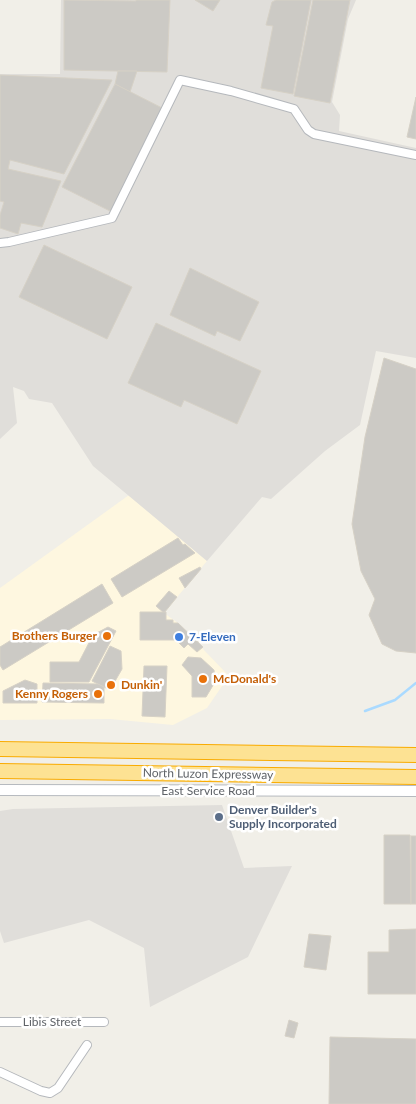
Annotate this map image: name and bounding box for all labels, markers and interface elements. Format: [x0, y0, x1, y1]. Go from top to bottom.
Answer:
place label: Brothers Burger [12, 628, 98, 643]
place label: 7-Eleven [189, 629, 236, 644]
marker: Brothers Burger [101, 630, 113, 642]
marker: 7-Eleven [173, 631, 185, 643]
place label: McDonald's [213, 671, 276, 686]
marker: McDonald's [197, 673, 209, 685]
place label: Dunkin' [121, 677, 162, 692]
marker: Dunkin' [105, 679, 117, 691]
place label: Kenny Rogers [15, 686, 88, 701]
marker: Kenny Rogers [92, 688, 104, 700]
street label: North Luzon Expressway [143, 765, 274, 782]
street label: East Service Road [161, 783, 255, 798]
place label: Denver Builder's Supply Incorporated [229, 802, 337, 831]
marker: Denver Builder's Supply Incorporated [213, 811, 225, 823]
street label: Libis Street [23, 1014, 82, 1029]

